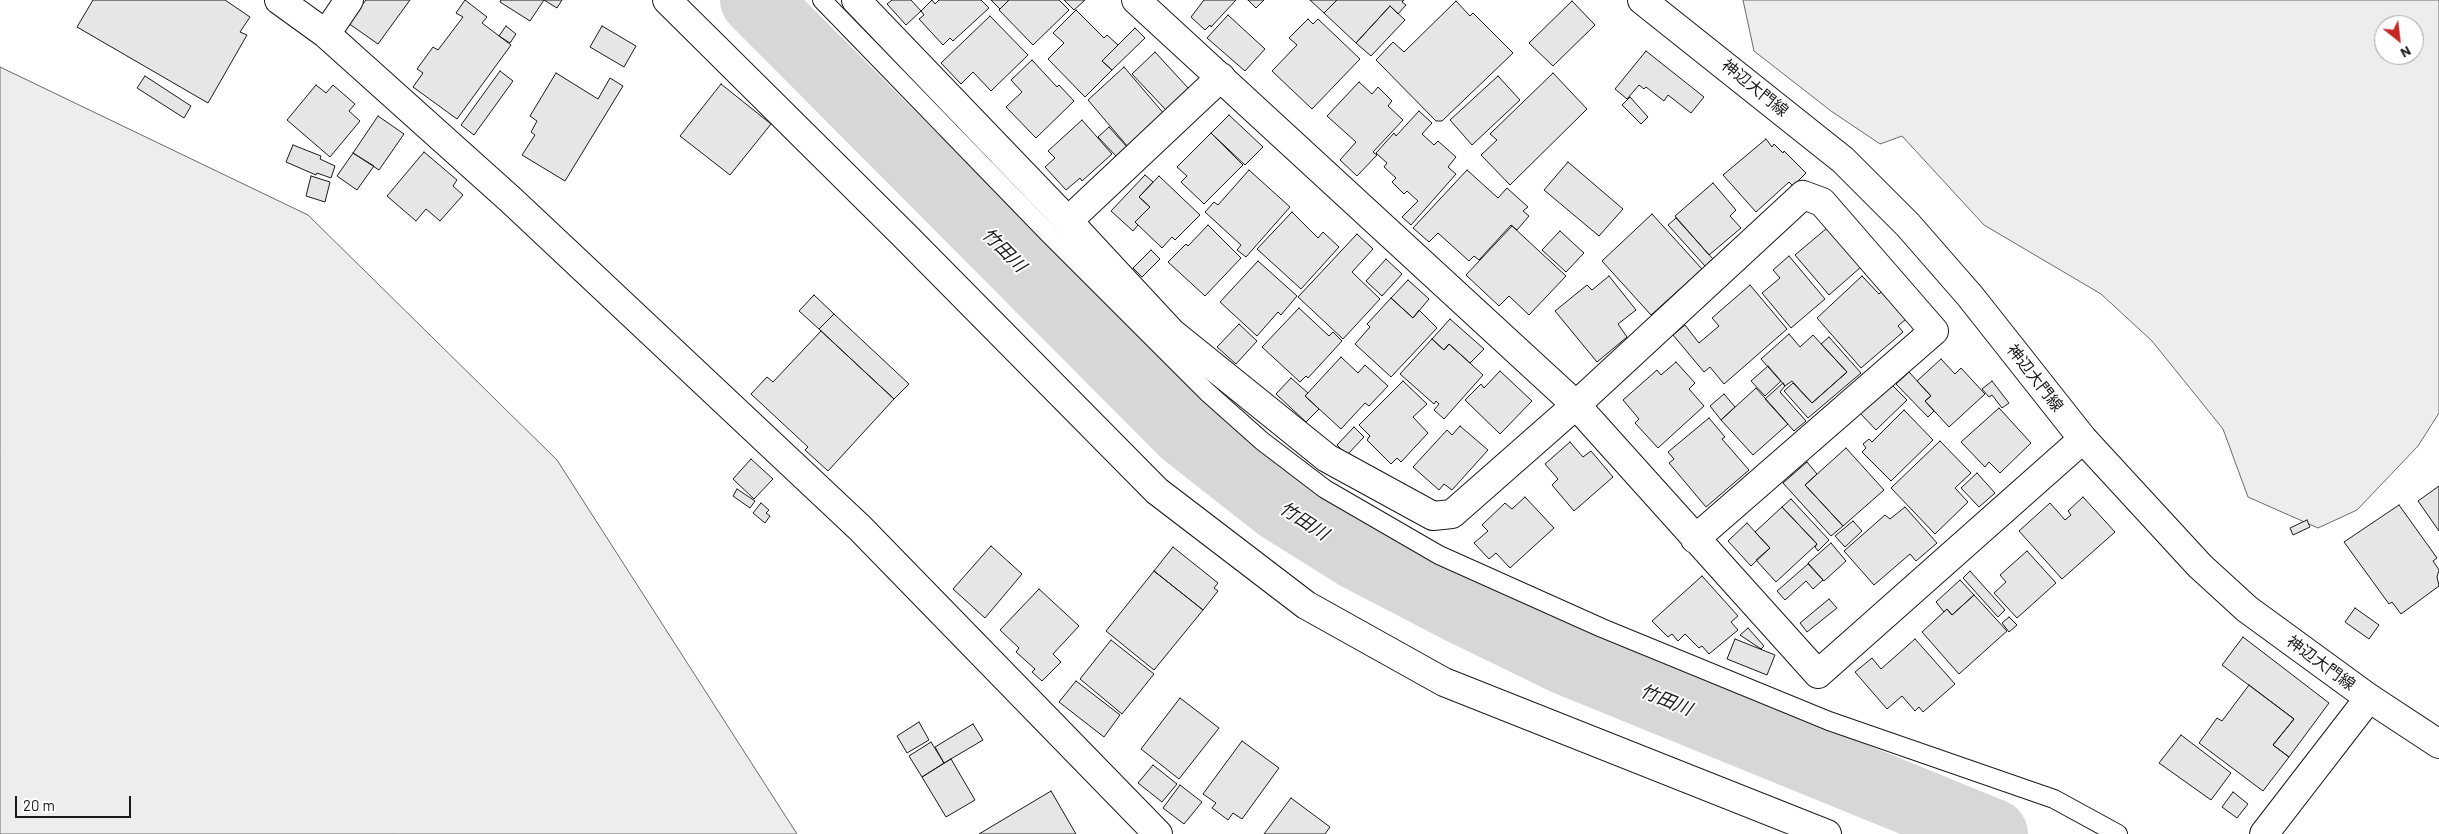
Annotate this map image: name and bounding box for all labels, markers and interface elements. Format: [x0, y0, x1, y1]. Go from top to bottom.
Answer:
north arrow [2374, 15, 2424, 65]
text: N [2398, 43, 2414, 62]
street label: 神辺大門線 [1718, 55, 1792, 121]
water label: 竹田川 [977, 223, 1031, 277]
street label: 神辺大門線 [2003, 341, 2067, 415]
water label: 竹田川 [1275, 497, 1333, 545]
street label: 神辺大門線 [2283, 632, 2359, 694]
water label: 竹田川 [1637, 680, 1695, 720]
scale bar [18, 786, 134, 818]
text: 20 m [23, 796, 55, 814]

